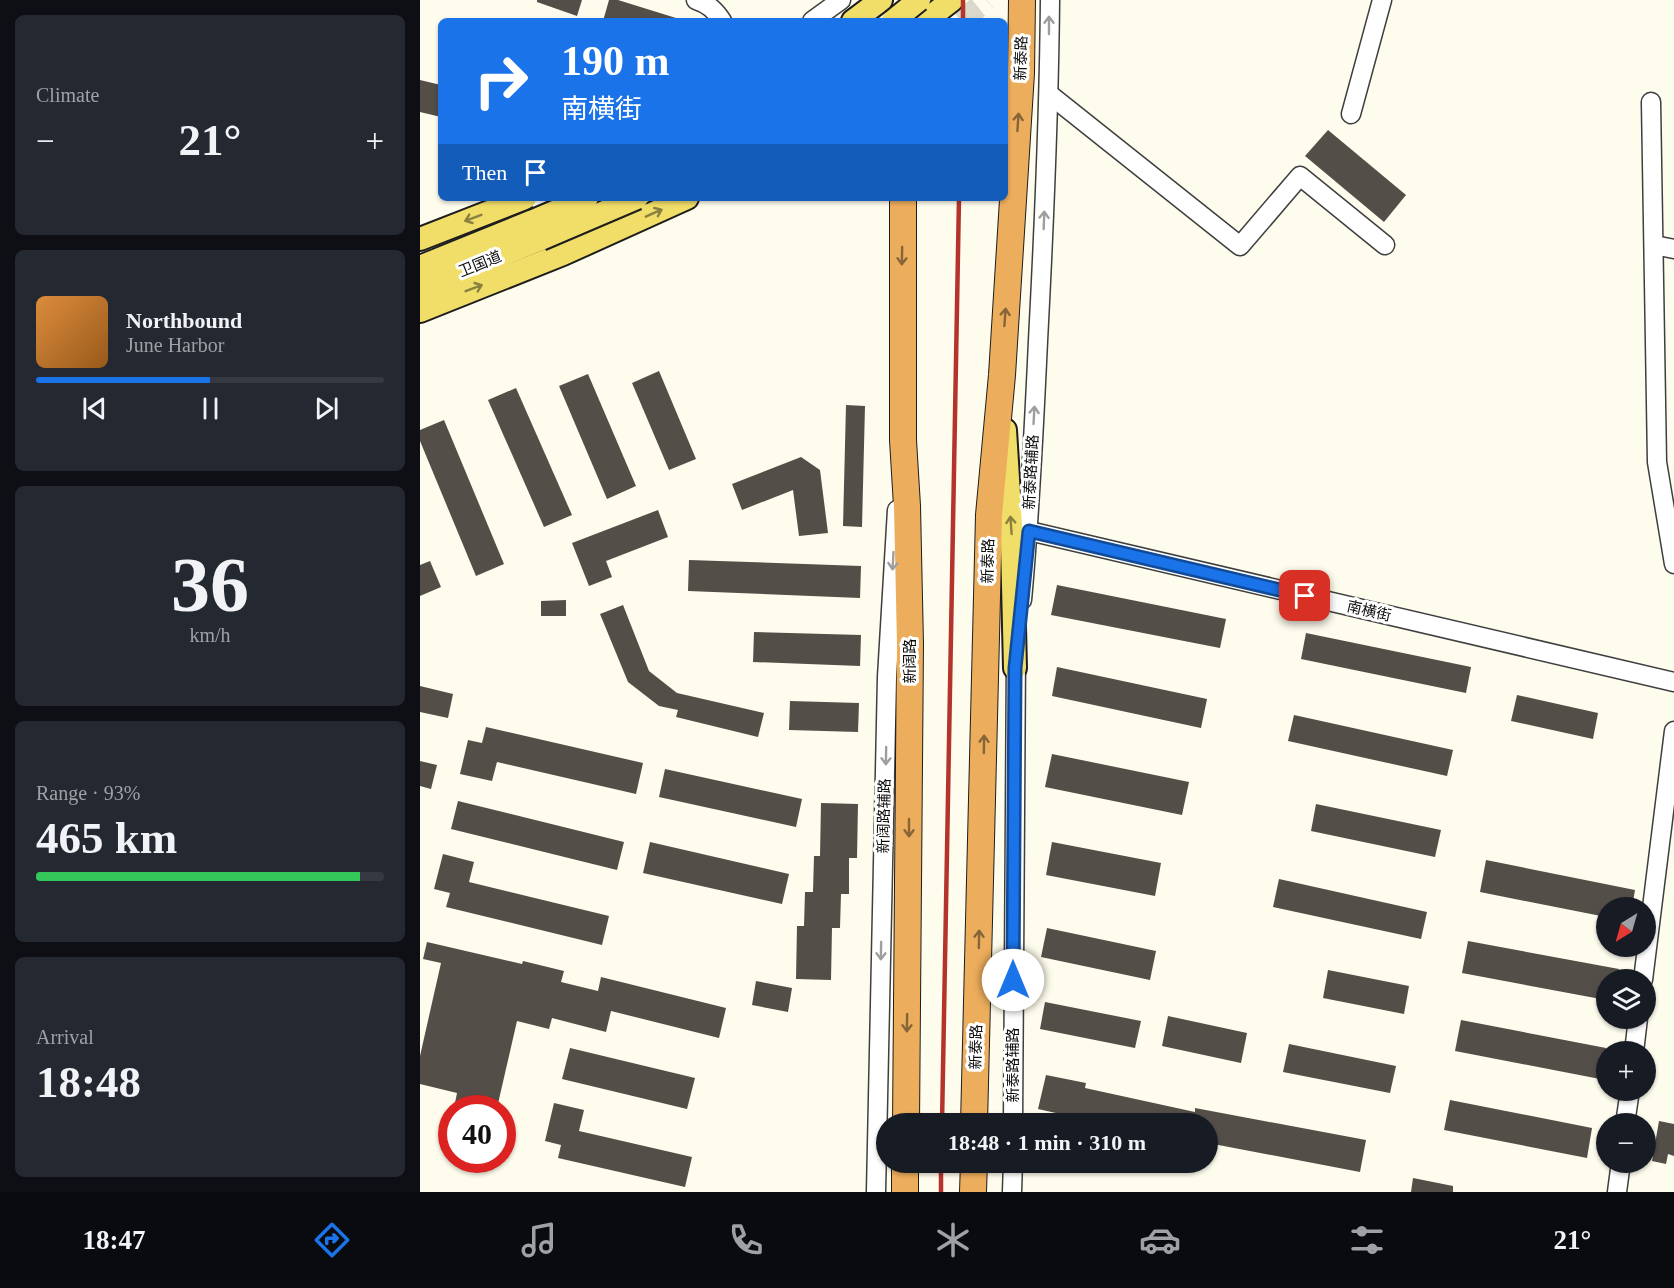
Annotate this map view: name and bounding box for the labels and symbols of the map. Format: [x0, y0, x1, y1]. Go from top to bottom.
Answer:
one-way arrow [1044, 16, 1055, 36]
street label: 新泰路 [1012, 35, 1030, 81]
one-way arrow [1012, 113, 1023, 133]
one-way arrow [645, 207, 663, 218]
one-way arrow [1038, 211, 1049, 231]
one-way arrow [464, 213, 482, 224]
one-way arrow [896, 246, 908, 266]
street label: 卫国道 [456, 248, 504, 280]
one-way arrow [464, 282, 483, 293]
one-way arrow [1000, 307, 1011, 327]
one-way arrow [1029, 405, 1040, 425]
street label: 新泰路辅路 [1021, 434, 1041, 510]
one-way arrow [1005, 516, 1016, 536]
street label: 新泰路 [980, 538, 996, 584]
one-way arrow [888, 550, 899, 570]
pin [1279, 570, 1330, 621]
street label: 南横街 [1345, 598, 1393, 624]
street label: 新阔路 [902, 638, 918, 684]
one-way arrow [978, 735, 989, 755]
one-way arrow [880, 745, 891, 765]
street label: 新阔路辅路 [875, 778, 893, 854]
one-way arrow [903, 818, 915, 838]
north arrow [1596, 897, 1656, 957]
one-way arrow [973, 930, 985, 950]
one-way arrow [875, 940, 887, 960]
position arrow [981, 948, 1045, 1012]
one-way arrow [902, 1013, 913, 1033]
street label: 新泰路 [968, 1024, 984, 1070]
street label: 新泰路辅路 [1005, 1027, 1021, 1103]
speed limit sign: 40 [438, 1095, 516, 1173]

